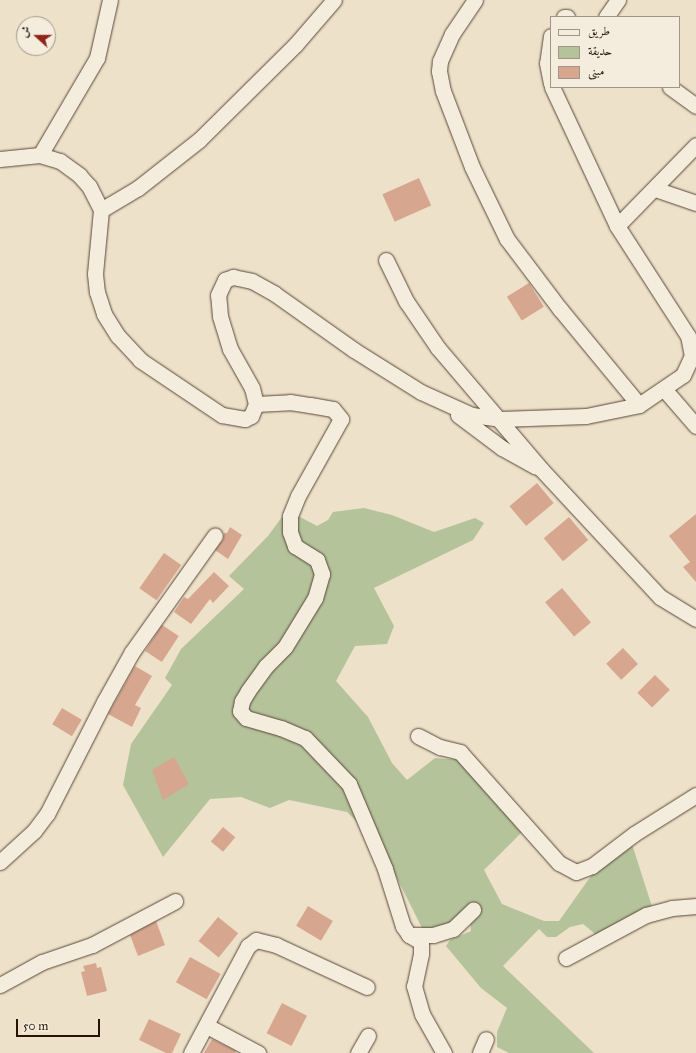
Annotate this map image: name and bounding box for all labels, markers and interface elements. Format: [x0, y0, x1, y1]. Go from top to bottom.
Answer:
north arrow [16, 16, 56, 56]
legend [550, 16, 680, 88]
text: ش [17, 24, 33, 39]
text: طريق [588, 24, 610, 38]
text: حديقة [588, 44, 612, 58]
text: مبنى [588, 64, 604, 78]
scale bar [18, 1011, 102, 1037]
text: 50 m [23, 1019, 48, 1033]

